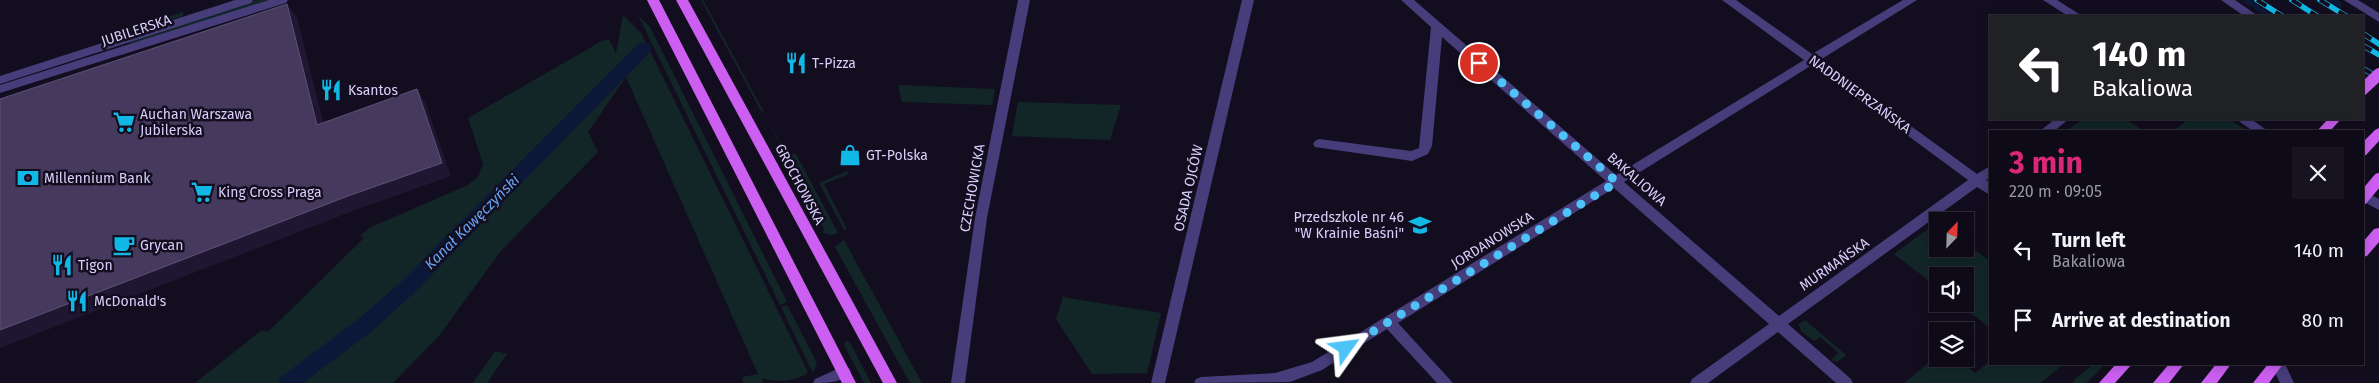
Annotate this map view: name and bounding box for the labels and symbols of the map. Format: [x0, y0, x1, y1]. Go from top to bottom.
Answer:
street label: JUBILERSKA [99, 11, 173, 50]
pin [1458, 42, 1500, 84]
restaurant icon: T-Pizza [783, 50, 809, 76]
street label: NADDNIEPRZAŃSKA [1805, 51, 1915, 137]
place label: T-Pizza [812, 55, 856, 72]
restaurant icon: Ksantos [318, 77, 344, 103]
place label: Ksantos [348, 82, 398, 99]
place label: Auchan Warszawa Jubilerska [140, 106, 252, 139]
supermarket icon: Auchan Warszawa Jubilerska [111, 109, 137, 135]
street label: GROCHOWSKA [771, 141, 828, 228]
shop icon: GT-Polska [837, 142, 863, 168]
street label: OSADA OJCÓW [1169, 142, 1207, 233]
street label: CZECHOWICKA [956, 143, 989, 233]
place label: GT-Polska [866, 147, 928, 164]
street label: BAKALIOWA [1604, 149, 1670, 210]
bank icon: Millennium Bank [15, 165, 41, 191]
place label: Millennium Bank [44, 170, 151, 187]
water label: Kanał Kawęczyński [421, 171, 523, 273]
supermarket icon: King Cross Praga [189, 179, 215, 205]
place label: King Cross Praga [218, 184, 322, 201]
street label: JORDANOWSKA [1448, 208, 1537, 273]
place label: Przedszkole nr 46 "W Krainie Baśni" [1293, 209, 1404, 242]
school or university icon: Przedszkole nr 46 "W Krainie Baśni" [1407, 212, 1433, 238]
north arrow [1929, 212, 1974, 258]
cafe icon: Grycan [111, 232, 137, 258]
street label: MURMAŃSKA [1796, 233, 1872, 295]
place label: Grycan [140, 237, 183, 254]
restaurant icon: Tigon [49, 252, 75, 278]
place label: Tigon [78, 257, 113, 274]
restaurant icon: McDonald's [64, 288, 90, 314]
place label: McDonald's [94, 293, 167, 310]
position arrow [1319, 321, 1371, 373]

